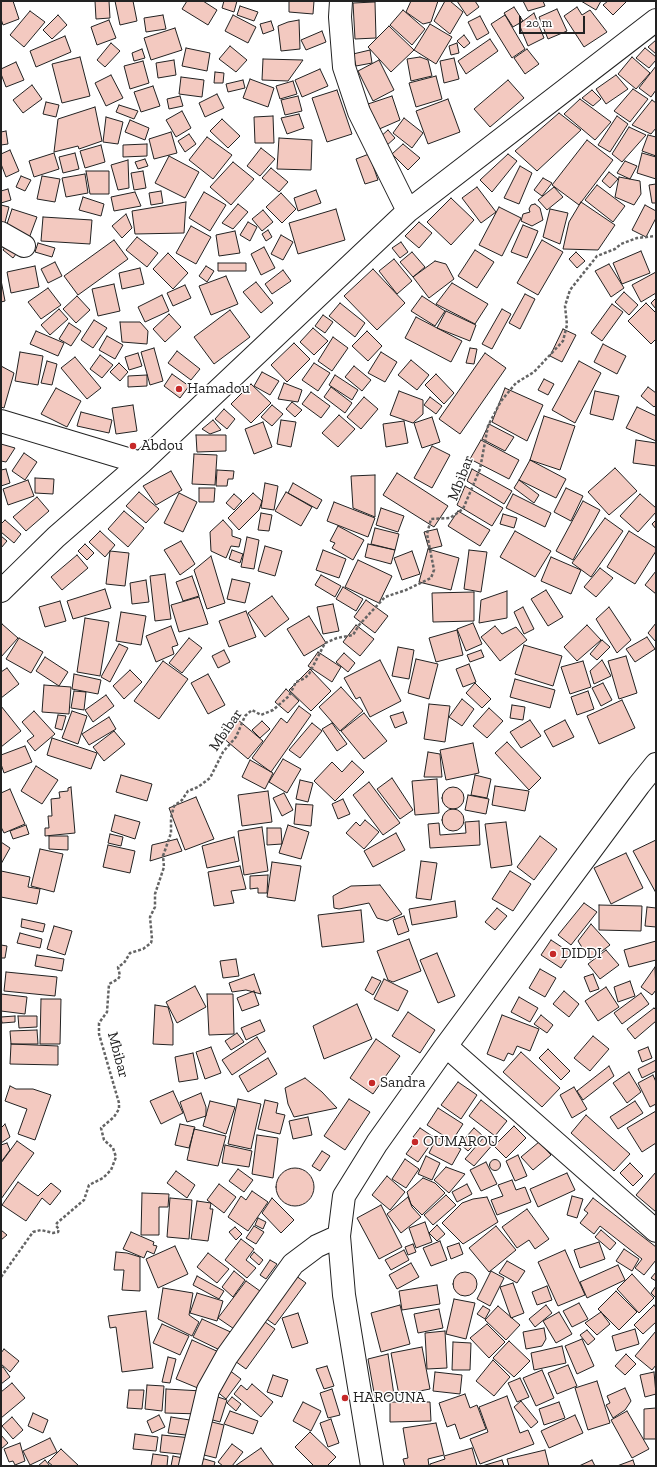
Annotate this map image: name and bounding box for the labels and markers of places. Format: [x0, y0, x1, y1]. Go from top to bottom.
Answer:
place label: Hamadou [187, 380, 250, 398]
marker: Hamadou [174, 384, 184, 394]
place label: Abdou [141, 437, 183, 455]
marker: Abdou [128, 441, 138, 451]
place label: DIDDI [561, 945, 602, 963]
marker: DIDDI [548, 949, 558, 959]
place label: Sandra [380, 1074, 426, 1092]
marker: Sandra [367, 1078, 377, 1088]
place label: OUMAROU [423, 1133, 498, 1151]
marker: OUMAROU [410, 1137, 420, 1147]
place label: HAROUNA [353, 1389, 425, 1407]
marker: HAROUNA [340, 1393, 350, 1403]

